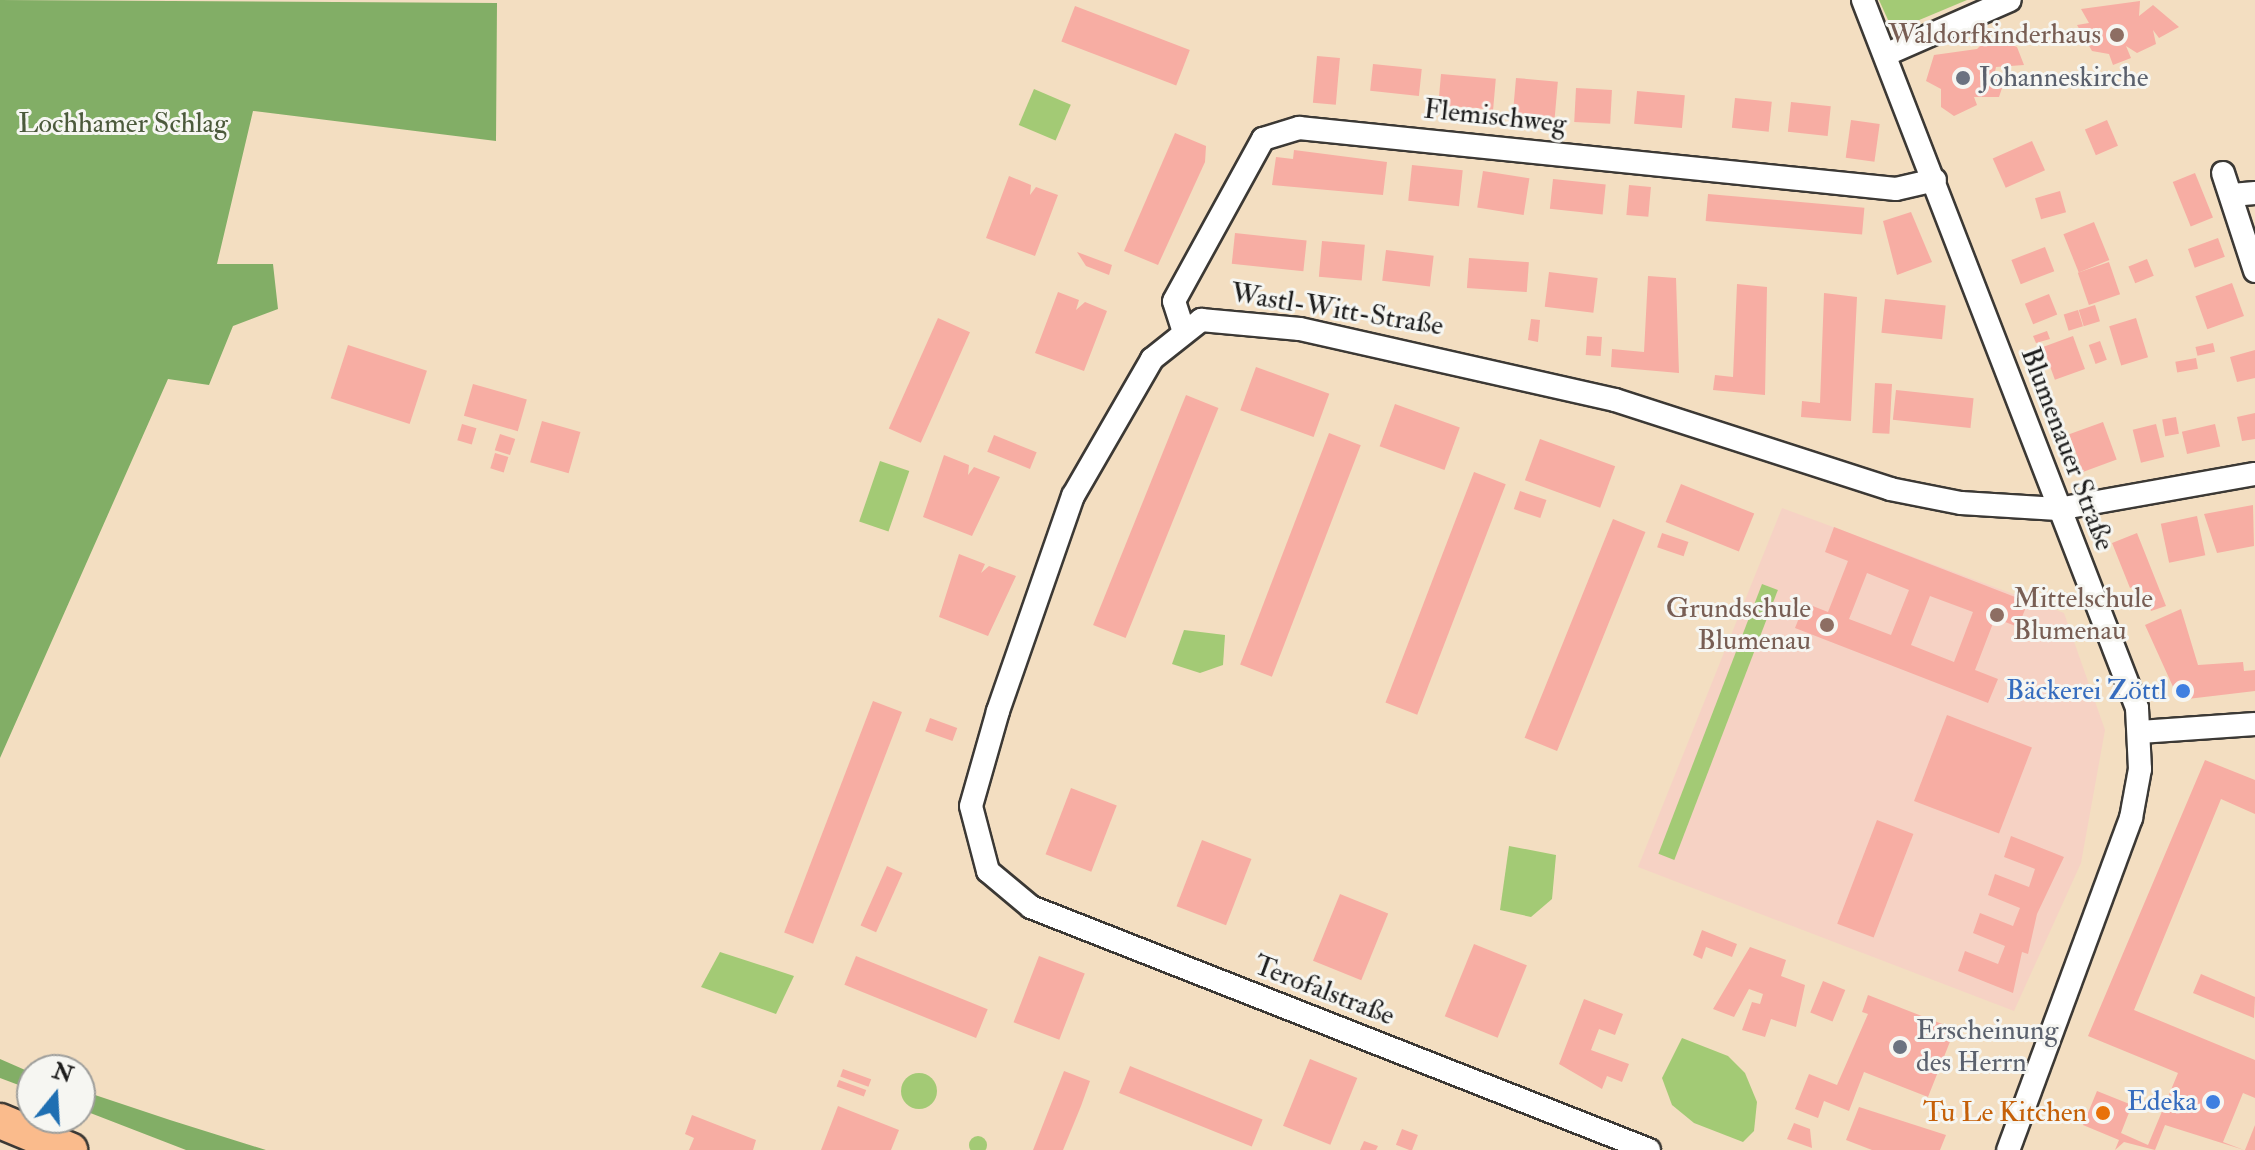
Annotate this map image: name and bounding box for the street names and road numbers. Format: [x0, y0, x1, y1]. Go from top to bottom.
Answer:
street label: Flemischweg [1422, 93, 1568, 141]
street label: Wastl-Witt-Straße [1228, 277, 1446, 343]
street label: Blumenauer Straße [2013, 343, 2121, 555]
street label: Terofalstraße [1249, 949, 1399, 1033]

